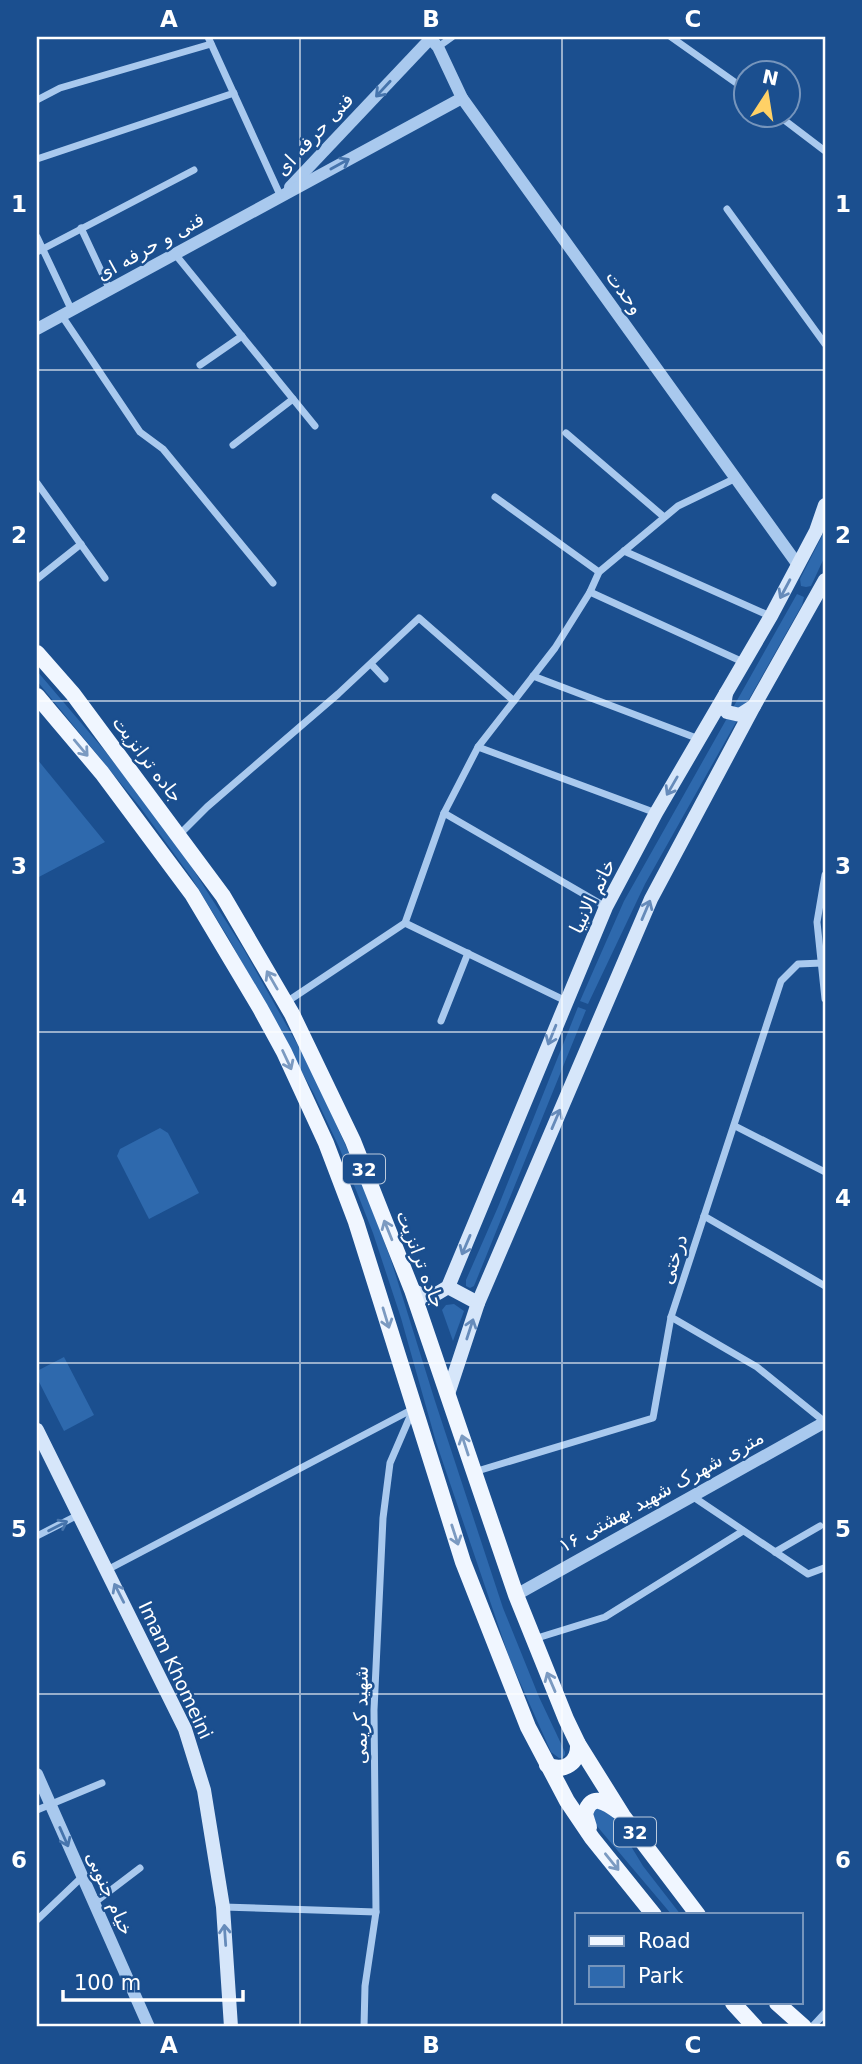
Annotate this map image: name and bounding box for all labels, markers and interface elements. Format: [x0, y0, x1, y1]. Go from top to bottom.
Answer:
text: A [160, 6, 178, 32]
text: B [422, 6, 440, 32]
text: C [685, 6, 701, 32]
north arrow [732, 60, 802, 130]
text: N [760, 65, 781, 90]
one-way arrow [375, 80, 392, 97]
street label: فنی حرفه ای [270, 88, 358, 180]
one-way arrow [330, 157, 350, 171]
text: 1 [11, 191, 27, 217]
text: 1 [835, 191, 851, 217]
street label: فنی و حرفه ای [92, 207, 208, 285]
street label: وحدت [601, 266, 648, 319]
text: 2 [11, 522, 27, 548]
text: 2 [835, 522, 851, 548]
one-way arrow [778, 578, 792, 599]
street label: جاده ترانزیت [107, 711, 188, 807]
one-way arrow [73, 739, 89, 757]
one-way arrow [664, 775, 678, 795]
text: 3 [11, 853, 27, 879]
text: 3 [835, 853, 851, 879]
street label: خاتم الانبیا [565, 855, 620, 937]
one-way arrow [640, 900, 653, 921]
one-way arrow [264, 971, 278, 991]
one-way arrow [545, 1023, 558, 1045]
one-way arrow [281, 1049, 295, 1070]
one-way arrow [550, 1109, 563, 1130]
road number: 32 [343, 1154, 385, 1184]
text: 4 [11, 1185, 27, 1211]
text: 4 [835, 1185, 851, 1211]
street label: جاده ترانزیت [391, 1207, 450, 1311]
one-way arrow [381, 1220, 394, 1242]
street label: درختی [655, 1231, 692, 1287]
one-way arrow [458, 1234, 471, 1255]
one-way arrow [380, 1306, 393, 1328]
one-way arrow [464, 1319, 477, 1341]
street label: ۱۶ متری شهرک شهيد بهشتی [555, 1425, 768, 1557]
one-way arrow [457, 1434, 470, 1456]
text: 5 [11, 1516, 27, 1542]
text: 5 [835, 1516, 851, 1542]
one-way arrow [47, 1518, 67, 1532]
one-way arrow [449, 1523, 462, 1545]
one-way arrow [111, 1583, 125, 1604]
street label: Imam Khomeini [134, 1598, 218, 1742]
street label: شهید کریمی [348, 1666, 373, 1764]
one-way arrow [543, 1671, 556, 1693]
road number: 32 [614, 1818, 656, 1846]
one-way arrow [58, 1826, 71, 1847]
text: 6 [11, 1847, 27, 1873]
text: 6 [835, 1847, 851, 1873]
street label: خیام جنوبی [81, 1848, 138, 1939]
one-way arrow [604, 1853, 619, 1871]
legend [575, 1913, 802, 2004]
one-way arrow [218, 1924, 231, 1946]
text: Road [638, 1929, 691, 1953]
scale bar [63, 1959, 243, 2003]
text: Park [638, 1964, 684, 1988]
text: 100 m [74, 1971, 141, 1995]
text: A [160, 2032, 178, 2058]
text: B [422, 2032, 440, 2058]
text: C [685, 2032, 701, 2058]

